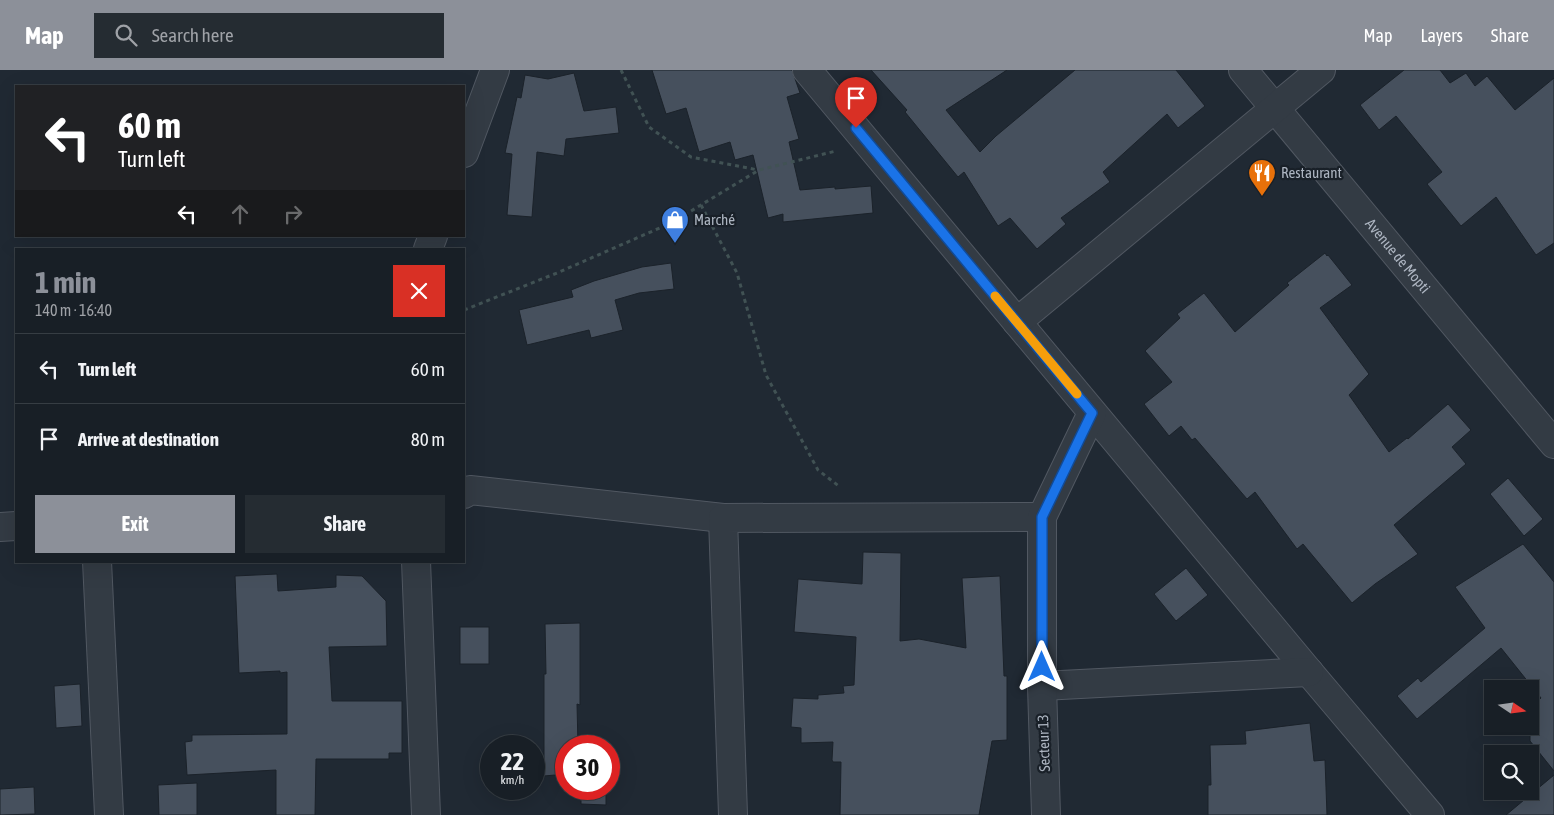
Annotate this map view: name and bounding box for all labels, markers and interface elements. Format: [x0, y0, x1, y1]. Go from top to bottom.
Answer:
search box [94, 13, 444, 58]
icon: search [112, 21, 140, 49]
text: Map [25, 22, 64, 49]
text: Search here [152, 24, 234, 46]
text: Map [1363, 25, 1392, 46]
text: Layers [1420, 25, 1463, 46]
text: Share [1491, 25, 1529, 46]
pin [835, 77, 877, 128]
icon: arrive [842, 84, 870, 112]
icon: left [35, 105, 100, 170]
text: 60 m [118, 105, 181, 145]
text: Turn left [118, 146, 185, 172]
restaurant icon: Restaurant [1247, 158, 1277, 197]
place label: Restaurant [1281, 164, 1342, 181]
icon: left [173, 200, 201, 228]
icon: ahead [226, 200, 254, 228]
icon: right [279, 200, 307, 228]
shop icon: Marché [660, 205, 690, 244]
place label: Marché [694, 211, 735, 228]
street label: Avenue de Mopti [1362, 215, 1434, 296]
text: 1 min [35, 265, 96, 299]
button: close [393, 265, 445, 317]
text: 140 m · 16:40 [35, 301, 112, 319]
icon: left [35, 355, 63, 383]
text: Turn left [78, 358, 136, 380]
text: 60 m [411, 358, 445, 380]
icon: arrive [35, 425, 63, 453]
text: Arrive at destination [78, 428, 219, 450]
text: 80 m [411, 428, 445, 450]
button: Exit [35, 495, 235, 553]
button: Share [245, 495, 445, 553]
position arrow [1015, 640, 1067, 692]
north arrow [1484, 680, 1539, 735]
map controls [1484, 680, 1539, 800]
street label: Secteur 13 [1034, 714, 1053, 772]
speed limit sign: 30 [555, 735, 620, 800]
button: search [1484, 745, 1539, 800]
text: 22 [501, 747, 524, 775]
text: km/h [501, 773, 524, 787]

